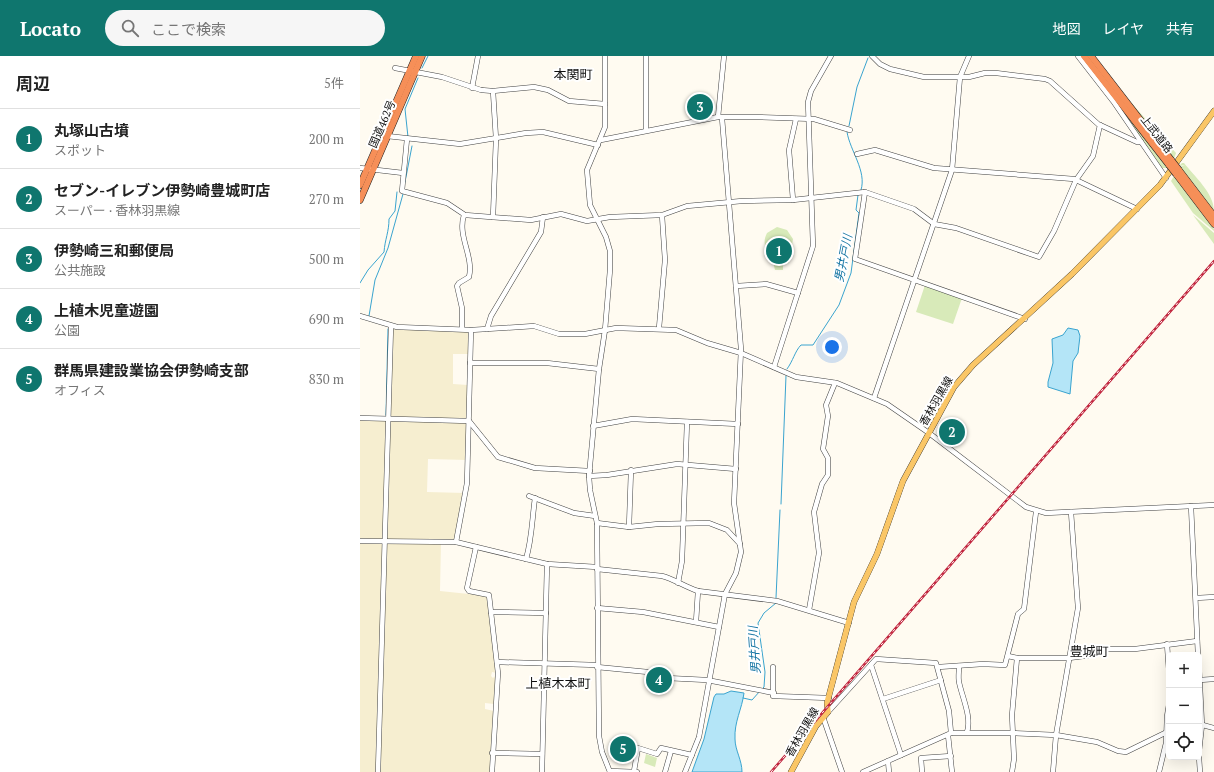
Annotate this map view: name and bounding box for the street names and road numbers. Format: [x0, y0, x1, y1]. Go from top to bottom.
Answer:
street label: 国道462号 [366, 98, 398, 150]
street label: 上武道路 [1138, 112, 1176, 156]
street label: 香林羽黒線 [916, 374, 956, 428]
street label: 香林羽黒線 [782, 705, 822, 759]

